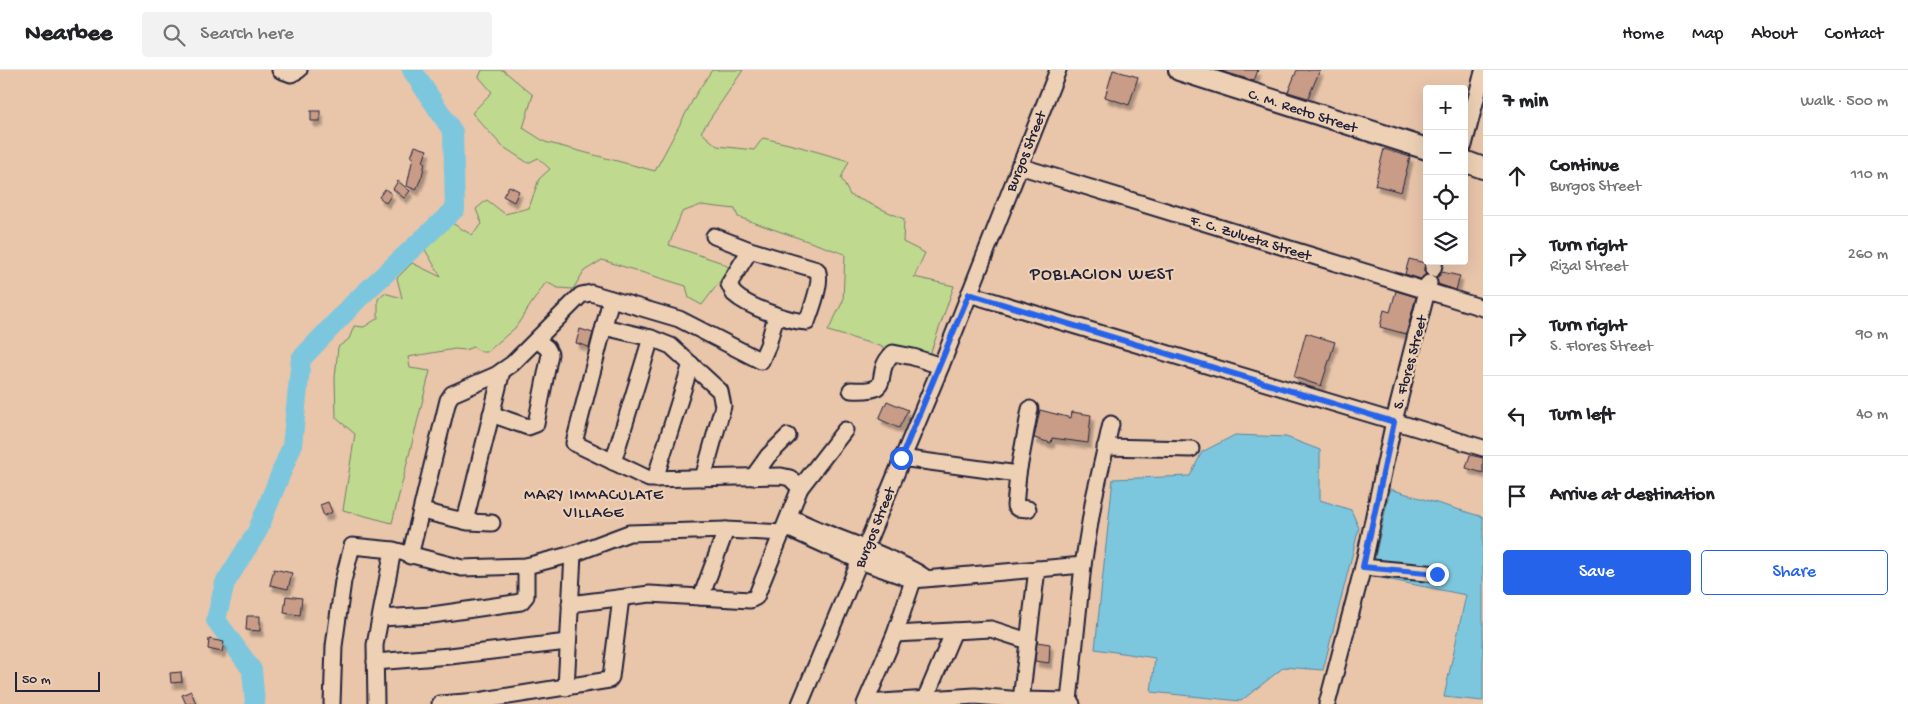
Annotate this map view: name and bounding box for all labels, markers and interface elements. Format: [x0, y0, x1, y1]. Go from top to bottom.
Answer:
search box [142, 12, 492, 57]
text: Nearbee [25, 20, 112, 49]
icon: search [160, 21, 188, 49]
text: Search here [200, 23, 294, 46]
text: Home [1622, 24, 1664, 45]
text: Map [1692, 24, 1723, 45]
text: About [1751, 24, 1797, 45]
text: Contact [1825, 24, 1883, 45]
map controls [1423, 85, 1468, 265]
button: + [1423, 85, 1468, 130]
street label: C. M. Recto Street [1246, 86, 1361, 139]
text: 7 min [1503, 90, 1548, 115]
text: Walk · 500 m [1801, 93, 1888, 112]
street label: Burgos Street [1002, 107, 1052, 196]
button: − [1423, 130, 1468, 175]
text: Continue [1550, 155, 1619, 178]
icon: ahead [1503, 162, 1531, 190]
text: 110 m [1851, 166, 1888, 185]
button: locate [1423, 175, 1468, 220]
text: Burgos Street [1550, 178, 1641, 197]
street label: F. C. Zulueta Street [1187, 212, 1315, 266]
button: layers [1423, 220, 1468, 265]
text: Turn right [1550, 235, 1626, 258]
icon: right [1503, 242, 1531, 270]
text: 260 m [1848, 246, 1888, 265]
text: Rizal Street [1550, 258, 1628, 277]
district label: POBLACION WEST [1029, 265, 1174, 286]
street label: S. Flores Street [1390, 312, 1433, 411]
text: Turn right [1550, 315, 1626, 338]
icon: right [1503, 322, 1531, 350]
text: 90 m [1856, 326, 1888, 345]
text: S. Flores Street [1550, 338, 1653, 357]
icon: left [1503, 402, 1531, 430]
text: Turn left [1550, 404, 1614, 427]
text: 40 m [1856, 406, 1888, 425]
route start [890, 447, 913, 470]
icon: arrive [1503, 482, 1531, 510]
street label: Burgos Street [851, 483, 901, 572]
text: Arrive at destination [1550, 484, 1714, 507]
district label: MARY IMMACULATE VILLAGE [524, 487, 664, 524]
button: Save [1503, 550, 1691, 595]
button: Share [1701, 550, 1888, 595]
route end [1426, 563, 1449, 586]
scale bar [15, 669, 100, 692]
text: 50 m [22, 672, 51, 689]

